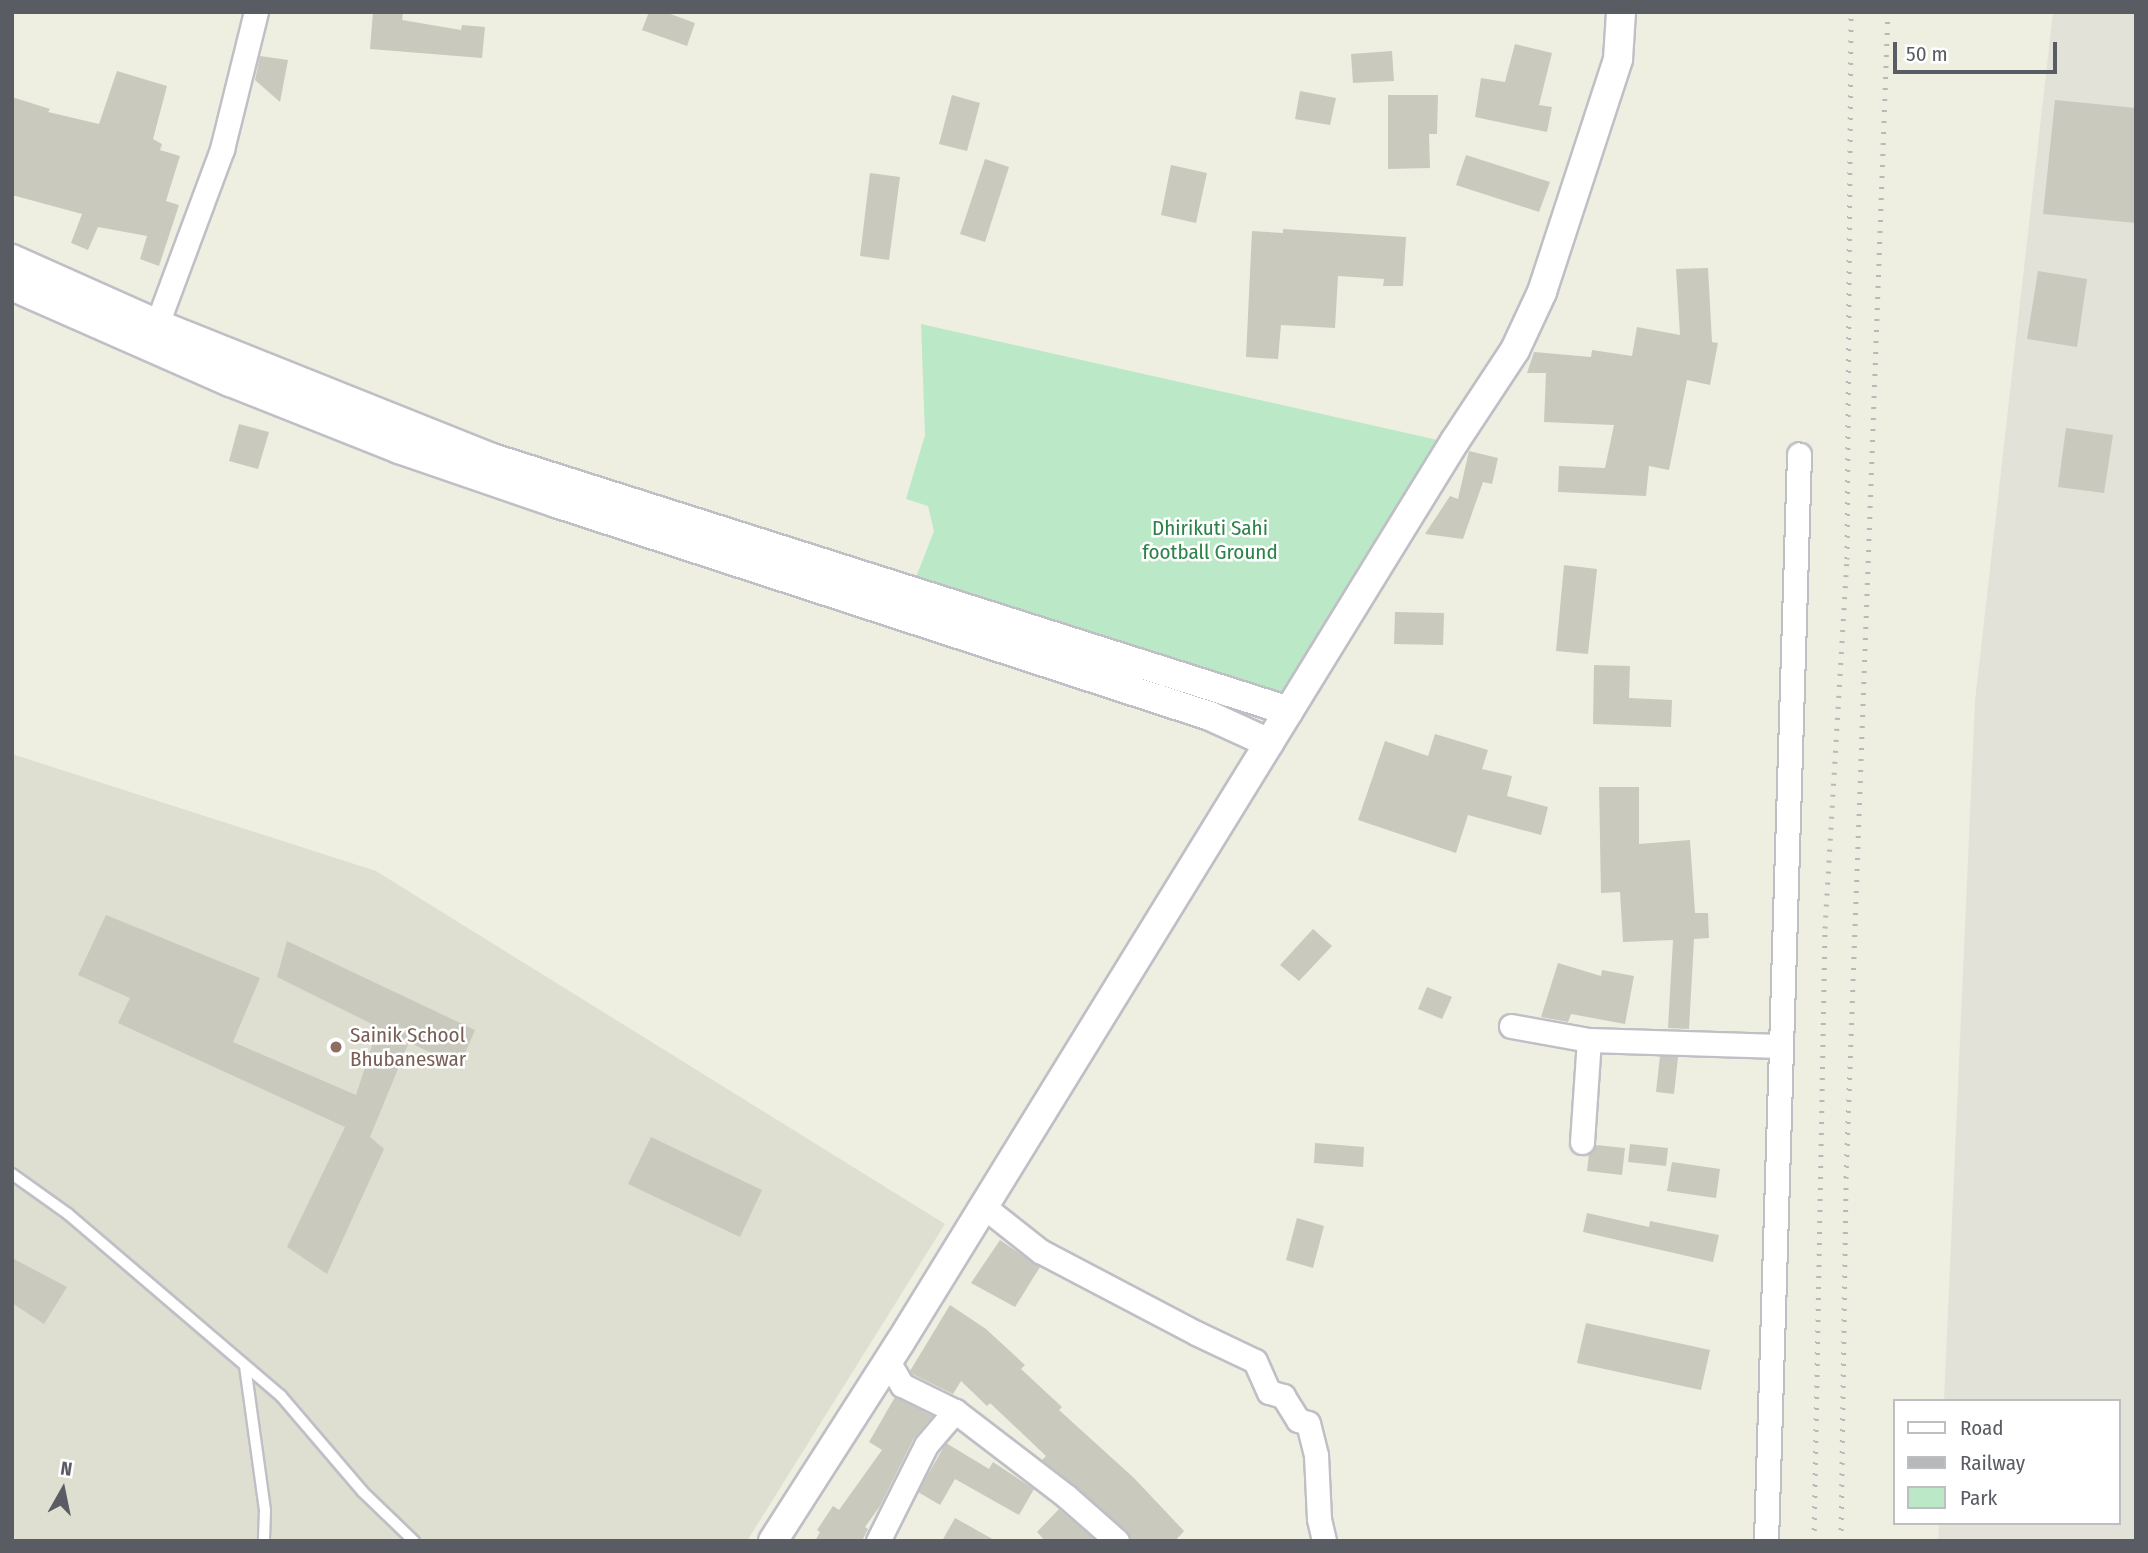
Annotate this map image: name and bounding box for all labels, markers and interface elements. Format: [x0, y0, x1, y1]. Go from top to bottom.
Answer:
scale bar [1896, 28, 2060, 72]
text: 50 m [1906, 41, 1948, 67]
park label: Dhirikuti Sahi football Ground [1142, 515, 1278, 565]
place label: Sainik School Bhubaneswar [350, 1022, 466, 1072]
marker: Sainik School Bhubaneswar [328, 1039, 344, 1055]
legend [1892, 1399, 2120, 1525]
text: Road [1960, 1415, 2004, 1441]
text: Railway [1960, 1450, 2025, 1476]
north arrow [28, 1455, 98, 1525]
text: N [59, 1457, 74, 1481]
text: Park [1960, 1485, 1997, 1511]

